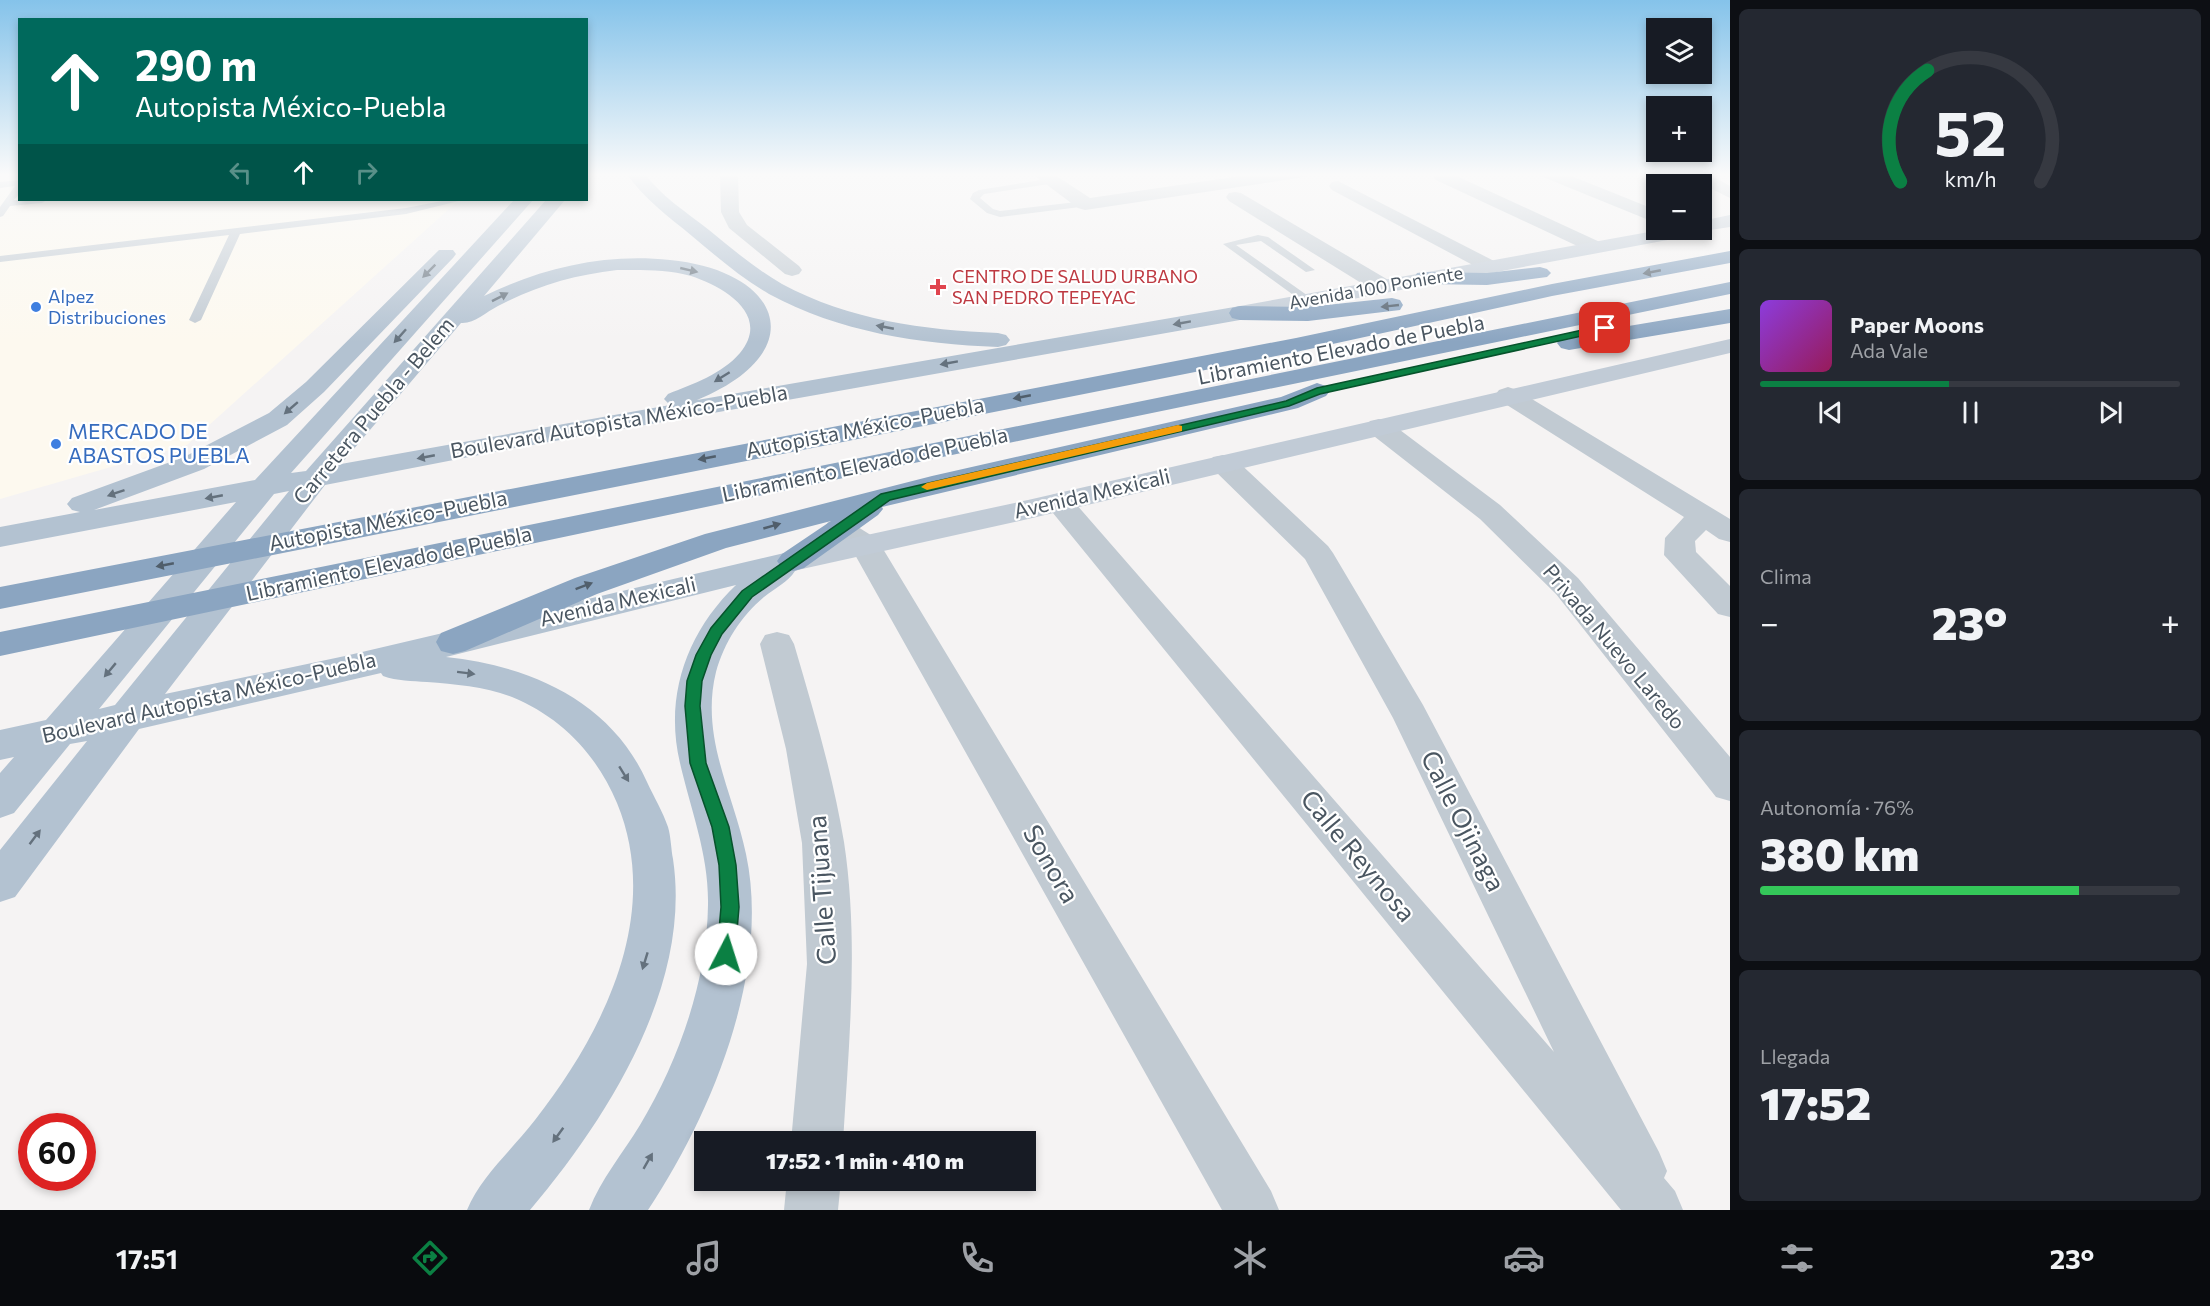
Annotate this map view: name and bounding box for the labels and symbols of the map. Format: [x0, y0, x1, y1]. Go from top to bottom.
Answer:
street label: Avenida 100 Poniente [1287, 261, 1465, 313]
one-way arrow [423, 263, 437, 277]
one-way arrow [680, 265, 698, 275]
place label: CENTRO DE SALUD URBANO SAN PEDRO TEPEYAC [952, 265, 1198, 308]
one-way arrow [1642, 268, 1661, 277]
marker: CENTRO DE SALUD URBANO SAN PEDRO TEPEYAC [929, 278, 947, 296]
place label: Alpez Distribuciones [48, 285, 166, 328]
one-way arrow [491, 292, 509, 302]
marker: Alpez Distribuciones [29, 300, 43, 314]
one-way arrow [1380, 301, 1399, 311]
pin [1579, 302, 1630, 353]
street label: Libramiento Elevado de Puebla [1195, 308, 1486, 389]
street label: Carretera Puebla - Belem [287, 311, 458, 509]
one-way arrow [1173, 318, 1192, 327]
one-way arrow [875, 322, 894, 331]
one-way arrow [393, 329, 407, 344]
one-way arrow [939, 359, 958, 368]
one-way arrow [714, 372, 730, 383]
street label: Boulevard Autopista México-Puebla [448, 379, 789, 463]
street label: Autopista México-Puebla [743, 391, 986, 462]
one-way arrow [1012, 393, 1031, 402]
one-way arrow [284, 401, 299, 414]
place label: MERCADO DE ABASTOS PUEBLA [68, 418, 250, 467]
street label: Libramiento Elevado de Puebla [719, 421, 1010, 506]
marker: MERCADO DE ABASTOS PUEBLA [49, 437, 63, 451]
one-way arrow [416, 453, 435, 462]
one-way arrow [697, 454, 716, 463]
street label: Avenida Mexicali [1011, 462, 1172, 523]
street label: Autopista México-Puebla [266, 484, 509, 555]
one-way arrow [107, 489, 125, 498]
one-way arrow [204, 493, 223, 502]
street label: Libramiento Elevado de Puebla [243, 520, 534, 605]
one-way arrow [763, 520, 782, 530]
street label: Privada Nuevo Laredo [1539, 558, 1692, 734]
one-way arrow [155, 561, 174, 570]
street label: Avenida Mexicali [537, 570, 698, 631]
one-way arrow [576, 581, 594, 591]
street label: Boulevard Autopista México-Puebla [39, 646, 378, 747]
one-way arrow [104, 662, 117, 677]
one-way arrow [457, 668, 476, 677]
street label: Calle Ojinaga [1416, 745, 1513, 896]
one-way arrow [619, 766, 630, 782]
street label: Calle Reynosa [1295, 783, 1423, 927]
street label: Calle Tijuana [800, 814, 841, 966]
street label: Sonora [1018, 819, 1087, 908]
one-way arrow [29, 829, 41, 844]
position arrow [694, 922, 758, 986]
one-way arrow [640, 952, 649, 970]
speed limit sign: 60 [18, 1113, 96, 1191]
one-way arrow [552, 1127, 564, 1142]
one-way arrow [643, 1152, 653, 1169]

